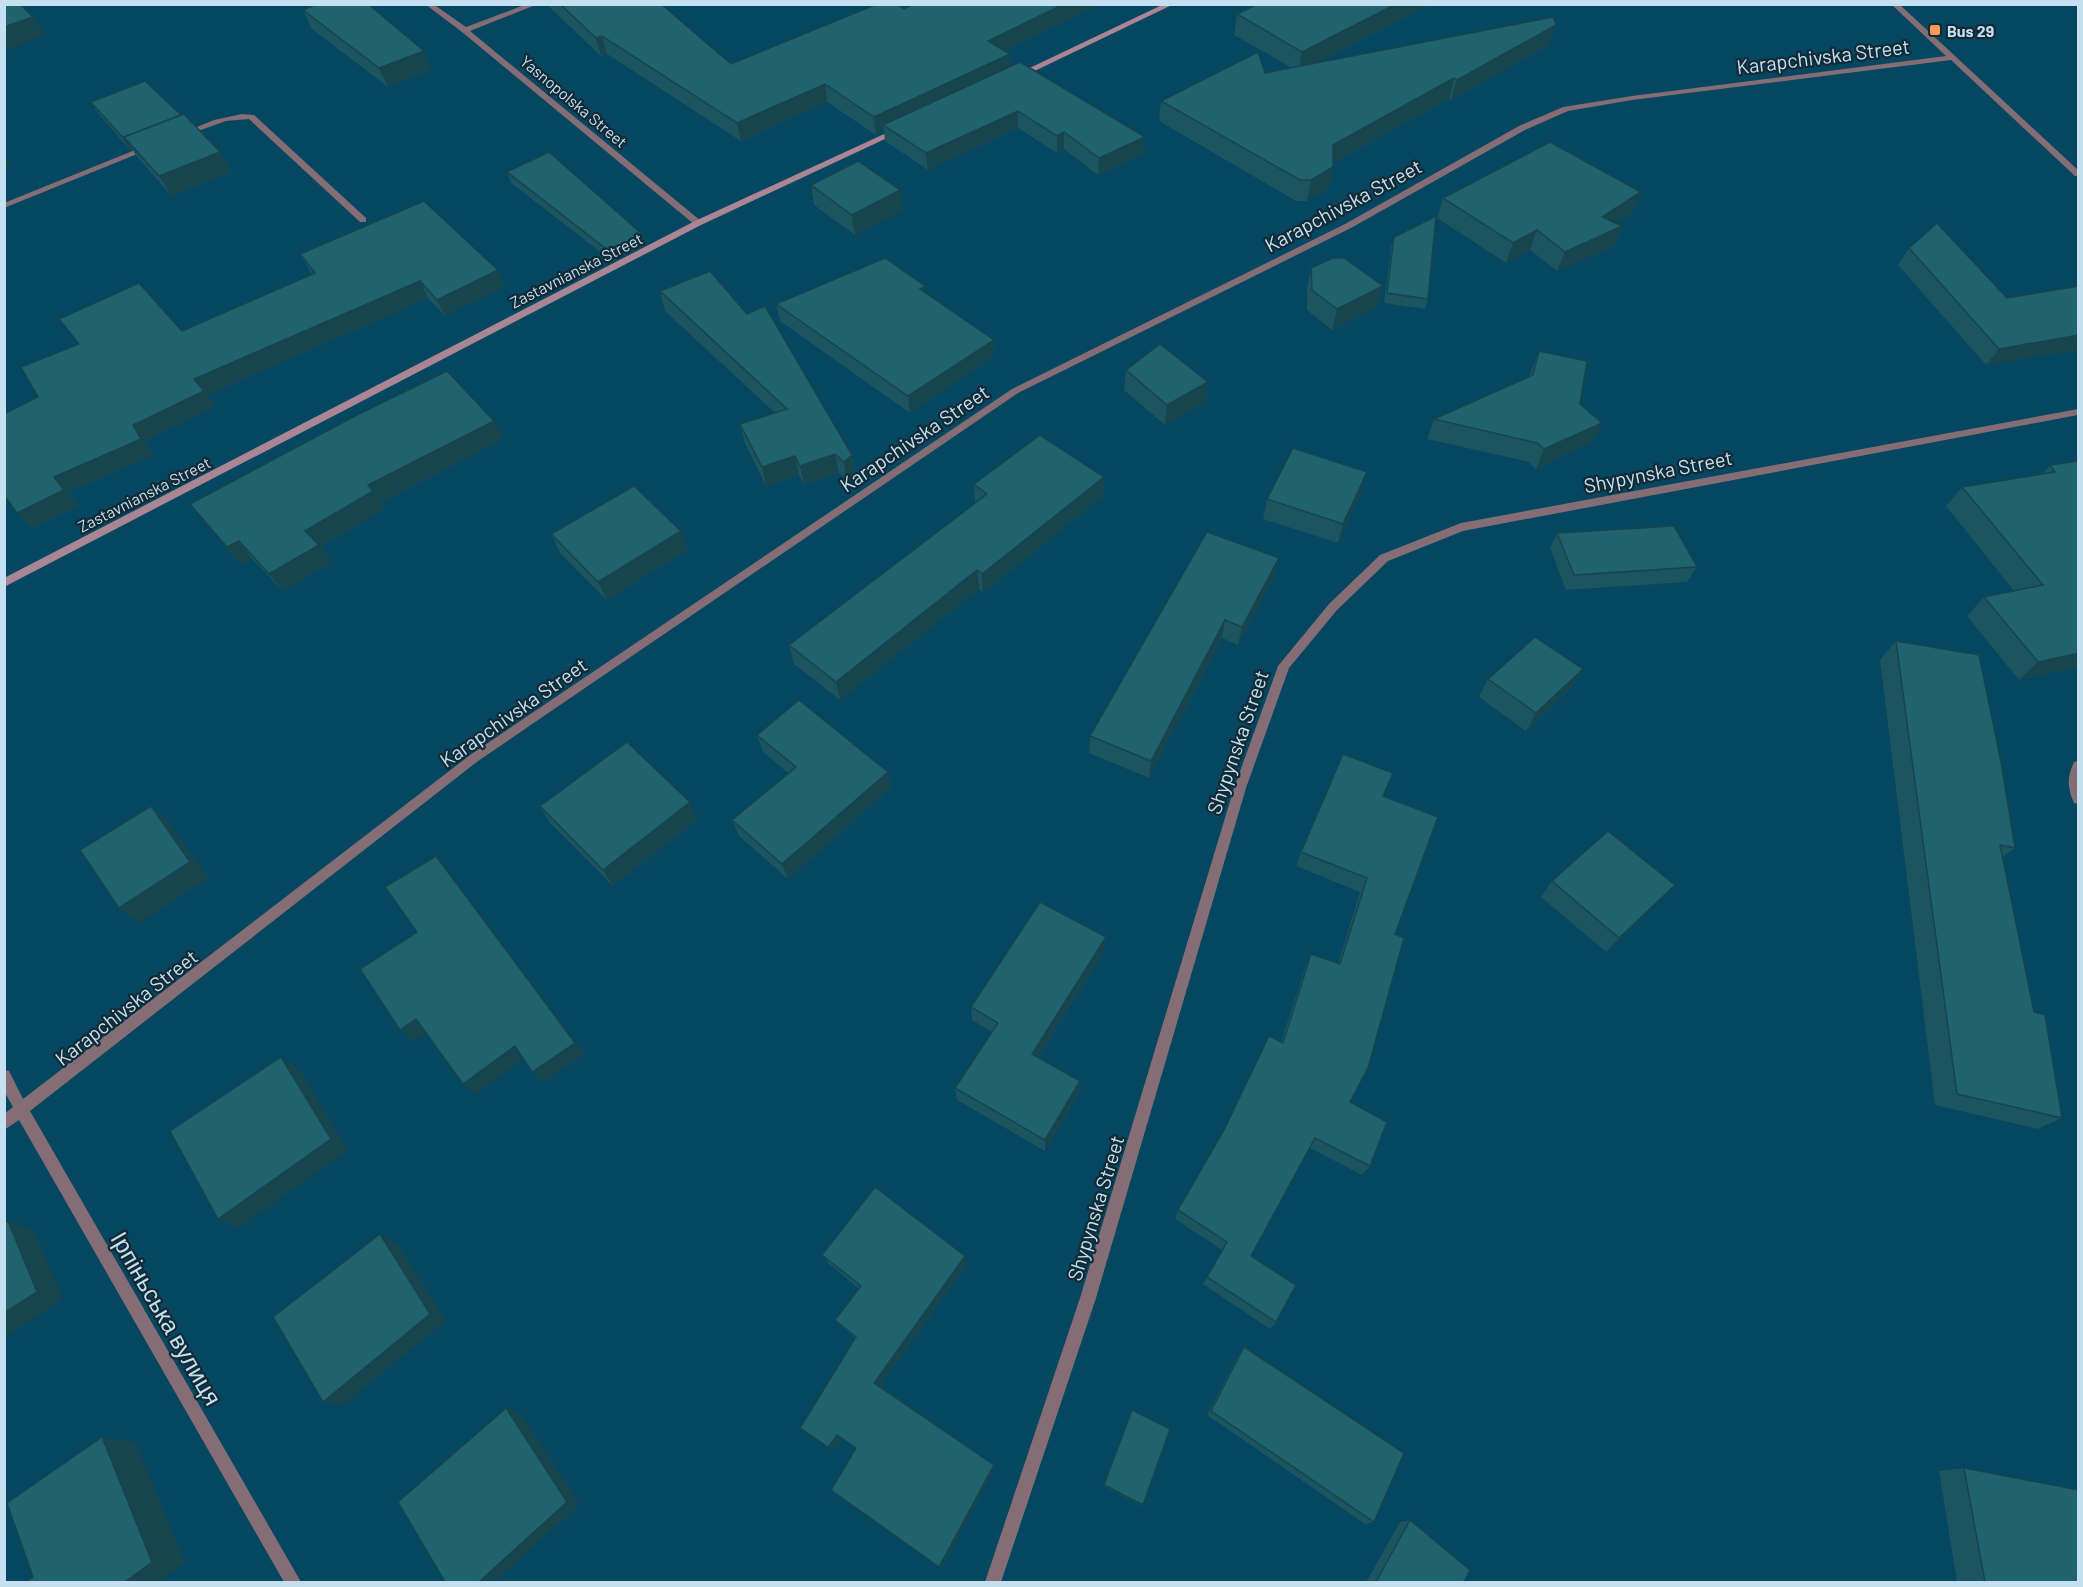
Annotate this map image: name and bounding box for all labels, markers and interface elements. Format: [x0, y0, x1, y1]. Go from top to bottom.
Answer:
place label: Bus 29 [1947, 21, 1994, 40]
marker: Bus 29 [1928, 23, 1942, 37]
street label: Karapchivska Street [1735, 33, 1911, 79]
street label: Yasnopolska Street [517, 51, 631, 151]
street label: Karapchivska Street [1260, 154, 1426, 256]
street label: Zastavnianska Street [507, 228, 645, 312]
street label: Karapchivska Street [835, 379, 993, 497]
street label: Shypynska Street [1582, 445, 1734, 497]
street label: Zastavnianska Street [75, 452, 213, 536]
street label: Karapchivska Street [435, 652, 591, 772]
street label: Shypynska Street [1201, 667, 1273, 817]
street label: Karapchivska Street [50, 944, 202, 1070]
street label: Shypynska Street [1062, 1132, 1128, 1284]
street label: Ірпіньська вулиця [106, 1226, 228, 1410]

